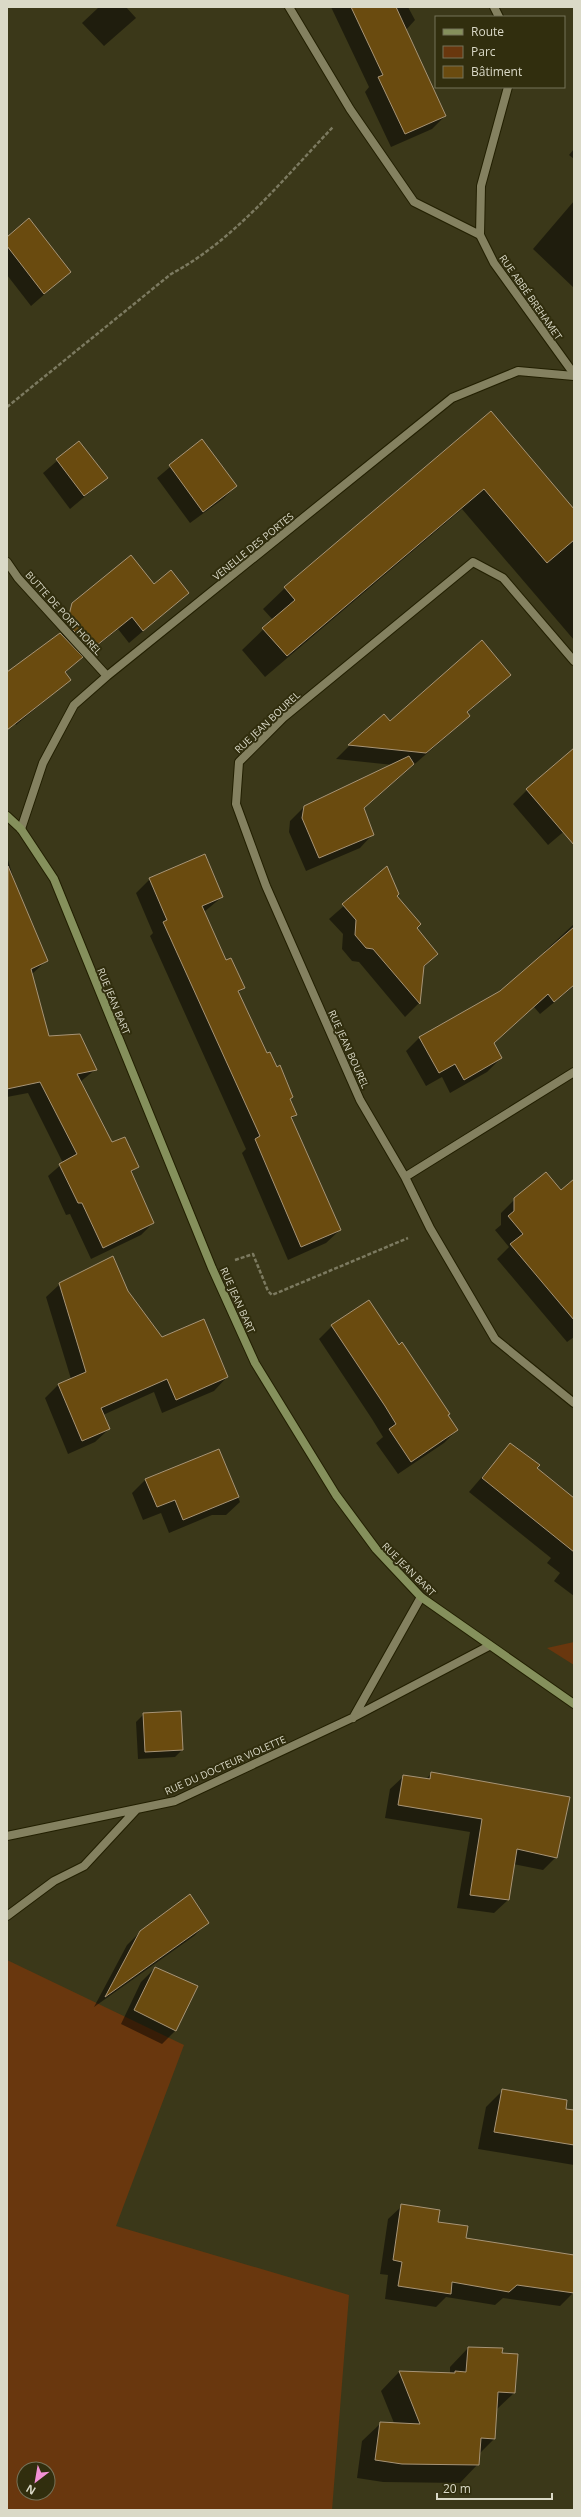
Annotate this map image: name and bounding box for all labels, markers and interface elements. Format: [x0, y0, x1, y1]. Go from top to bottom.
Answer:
legend [435, 16, 565, 88]
text: Route [471, 23, 504, 40]
text: Parc [471, 43, 496, 60]
text: Bâtiment [471, 63, 522, 80]
street label: RUE ABBÉ BREHAMET [496, 252, 566, 343]
street label: VENELLE DES PORTES [210, 509, 296, 583]
street label: BUTTE DE PORT HOREL [22, 568, 106, 658]
street label: RUE JEAN BOUREL [231, 688, 303, 756]
street label: RUE JEAN BART [94, 966, 134, 1037]
street label: RUE JEAN BOUREL [325, 1007, 373, 1091]
street label: RUE JEAN BART [217, 1265, 259, 1336]
street label: RUE JEAN BART [379, 1539, 439, 1599]
street label: RUE DU DOCTEUR VIOLETTE [162, 1732, 288, 1798]
north arrow [16, 2461, 56, 2501]
scale bar [437, 2475, 552, 2501]
text: 20 m [443, 2480, 471, 2497]
text: N [23, 2481, 38, 2499]

